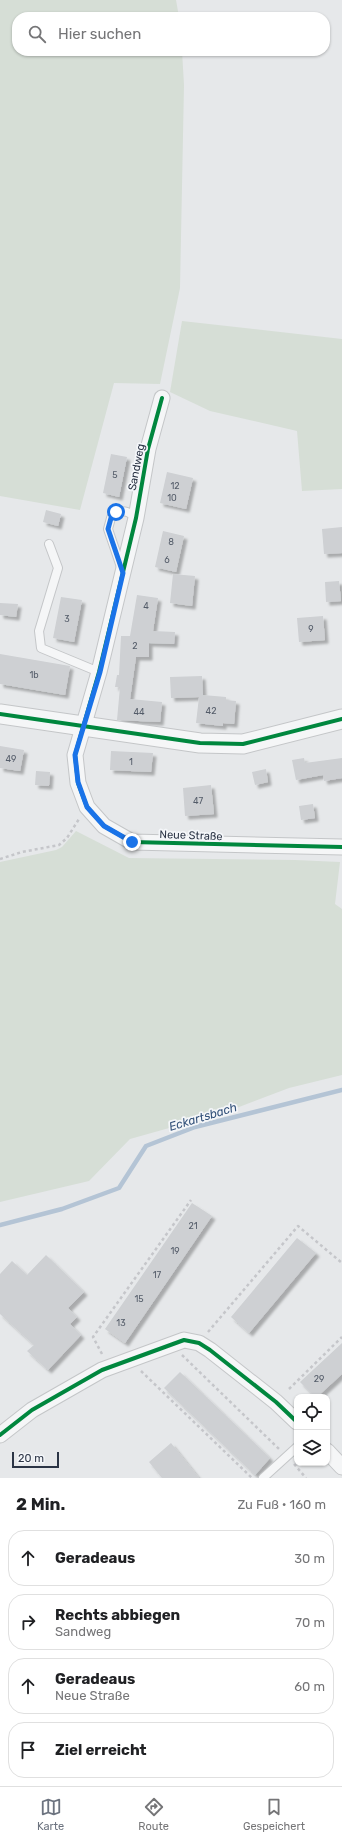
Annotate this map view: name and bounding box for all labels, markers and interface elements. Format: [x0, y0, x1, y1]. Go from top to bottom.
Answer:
search box [12, 12, 330, 56]
icon: search [26, 23, 48, 45]
text: Hier suchen [58, 25, 141, 43]
street label: Sandweg [126, 443, 147, 492]
house number: 5 [112, 470, 118, 480]
house number: 12 [170, 481, 180, 491]
house number: 10 [167, 493, 177, 503]
route start [107, 503, 125, 521]
house number: 8 [168, 537, 174, 547]
house number: 6 [164, 555, 170, 565]
house number: 4 [143, 601, 149, 611]
house number: 3 [64, 614, 70, 624]
house number: 9 [308, 624, 314, 634]
house number: 2 [132, 641, 138, 651]
house number: 1b [29, 670, 39, 680]
house number: 42 [206, 706, 216, 716]
house number: 44 [133, 707, 145, 717]
house number: 49 [6, 754, 16, 764]
house number: 1 [129, 757, 133, 767]
house number: 47 [193, 796, 203, 806]
street label: Neue Straße [159, 828, 223, 843]
route end [123, 833, 141, 851]
water label: Eckartsbach [167, 1100, 239, 1134]
house number: 21 [188, 1221, 198, 1231]
house number: 19 [170, 1246, 180, 1256]
house number: 17 [153, 1270, 162, 1280]
house number: 15 [134, 1294, 144, 1304]
house number: 13 [116, 1318, 126, 1328]
house number: 29 [314, 1374, 324, 1384]
map controls [294, 1394, 330, 1466]
button: locate [294, 1394, 330, 1430]
button: layers [294, 1430, 330, 1466]
scale bar [12, 1450, 59, 1469]
text: 20 m [18, 1452, 44, 1465]
text: 2 Min. [16, 1494, 65, 1514]
text: Zu Fuß · 160 m [237, 1497, 326, 1512]
icon: ahead [17, 1547, 39, 1569]
text: Geradeaus [55, 1549, 135, 1567]
text: 30 m [294, 1551, 325, 1566]
text: Rechts abbiegen [55, 1606, 180, 1624]
icon: right [17, 1611, 39, 1633]
text: 70 m [295, 1615, 325, 1630]
text: Sandweg [55, 1624, 111, 1639]
text: Geradeaus [55, 1670, 135, 1688]
icon: ahead [17, 1675, 39, 1697]
text: 60 m [294, 1679, 325, 1694]
text: Neue Straße [55, 1688, 130, 1703]
icon: arrive [17, 1739, 39, 1761]
text: Ziel erreicht [55, 1741, 147, 1759]
tab: Karte [37, 1796, 64, 1833]
tab: Route [138, 1796, 169, 1833]
tab: Gespeichert [243, 1796, 305, 1833]

